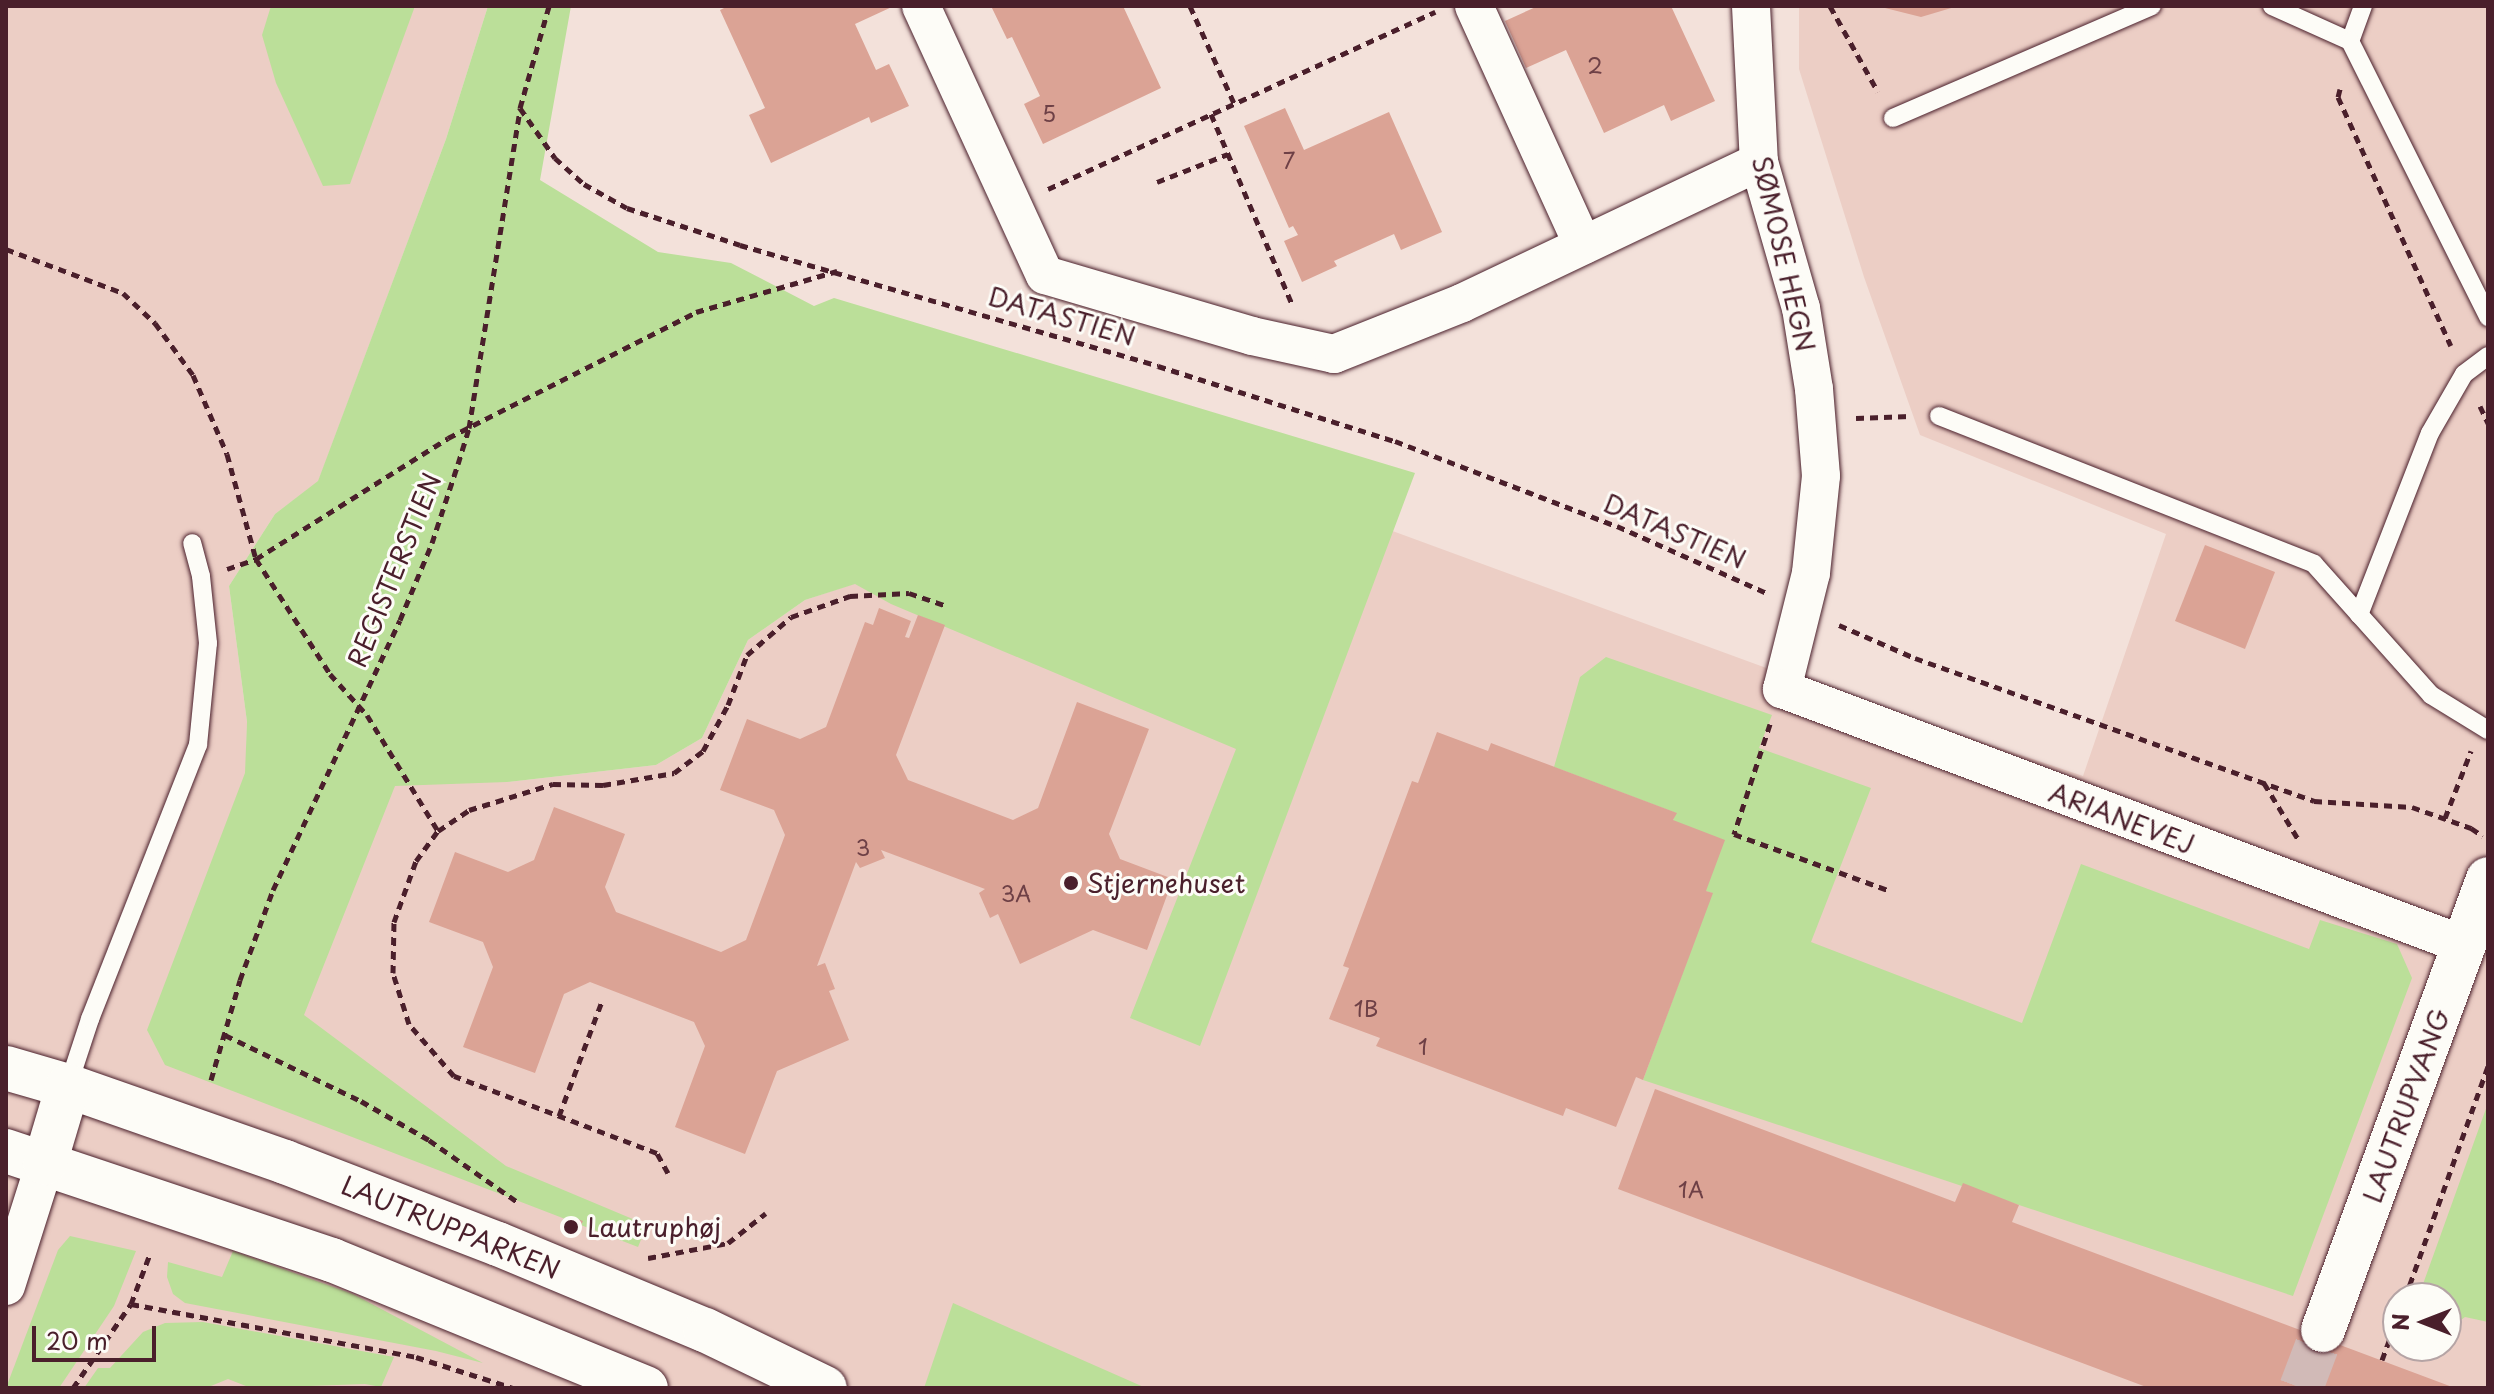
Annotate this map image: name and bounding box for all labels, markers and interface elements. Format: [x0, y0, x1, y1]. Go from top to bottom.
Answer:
house number: 2 [1587, 52, 1603, 78]
house number: 5 [1042, 100, 1056, 126]
house number: 7 [1283, 147, 1295, 173]
street label: SØMOSE HEGN [1746, 153, 1822, 355]
street label: DATASTIEN [985, 280, 1139, 352]
street label: REGISTERSTIEN [341, 468, 447, 672]
street label: DATASTIEN [1599, 487, 1751, 575]
street label: ARIANEVEJ [2045, 776, 2199, 860]
house number: 3 [856, 834, 870, 860]
place label: Stjernehuset [1087, 867, 1245, 899]
marker: Stjernehuset [1062, 874, 1080, 892]
house number: 3A [1001, 880, 1031, 906]
house number: 1B [1354, 995, 1378, 1021]
street label: LAUTRUPVANG [2356, 1003, 2456, 1207]
house number: 1 [1418, 1033, 1428, 1059]
street label: LAUTRUPPARKEN [337, 1169, 565, 1285]
house number: 1A [1678, 1176, 1704, 1202]
place label: Lautruphøj [587, 1211, 721, 1243]
marker: Lautruphøj [562, 1218, 580, 1236]
north arrow [2382, 1282, 2462, 1362]
scale bar [36, 1310, 160, 1360]
text: N [2383, 1313, 2416, 1331]
text: 20 m [46, 1322, 108, 1358]

